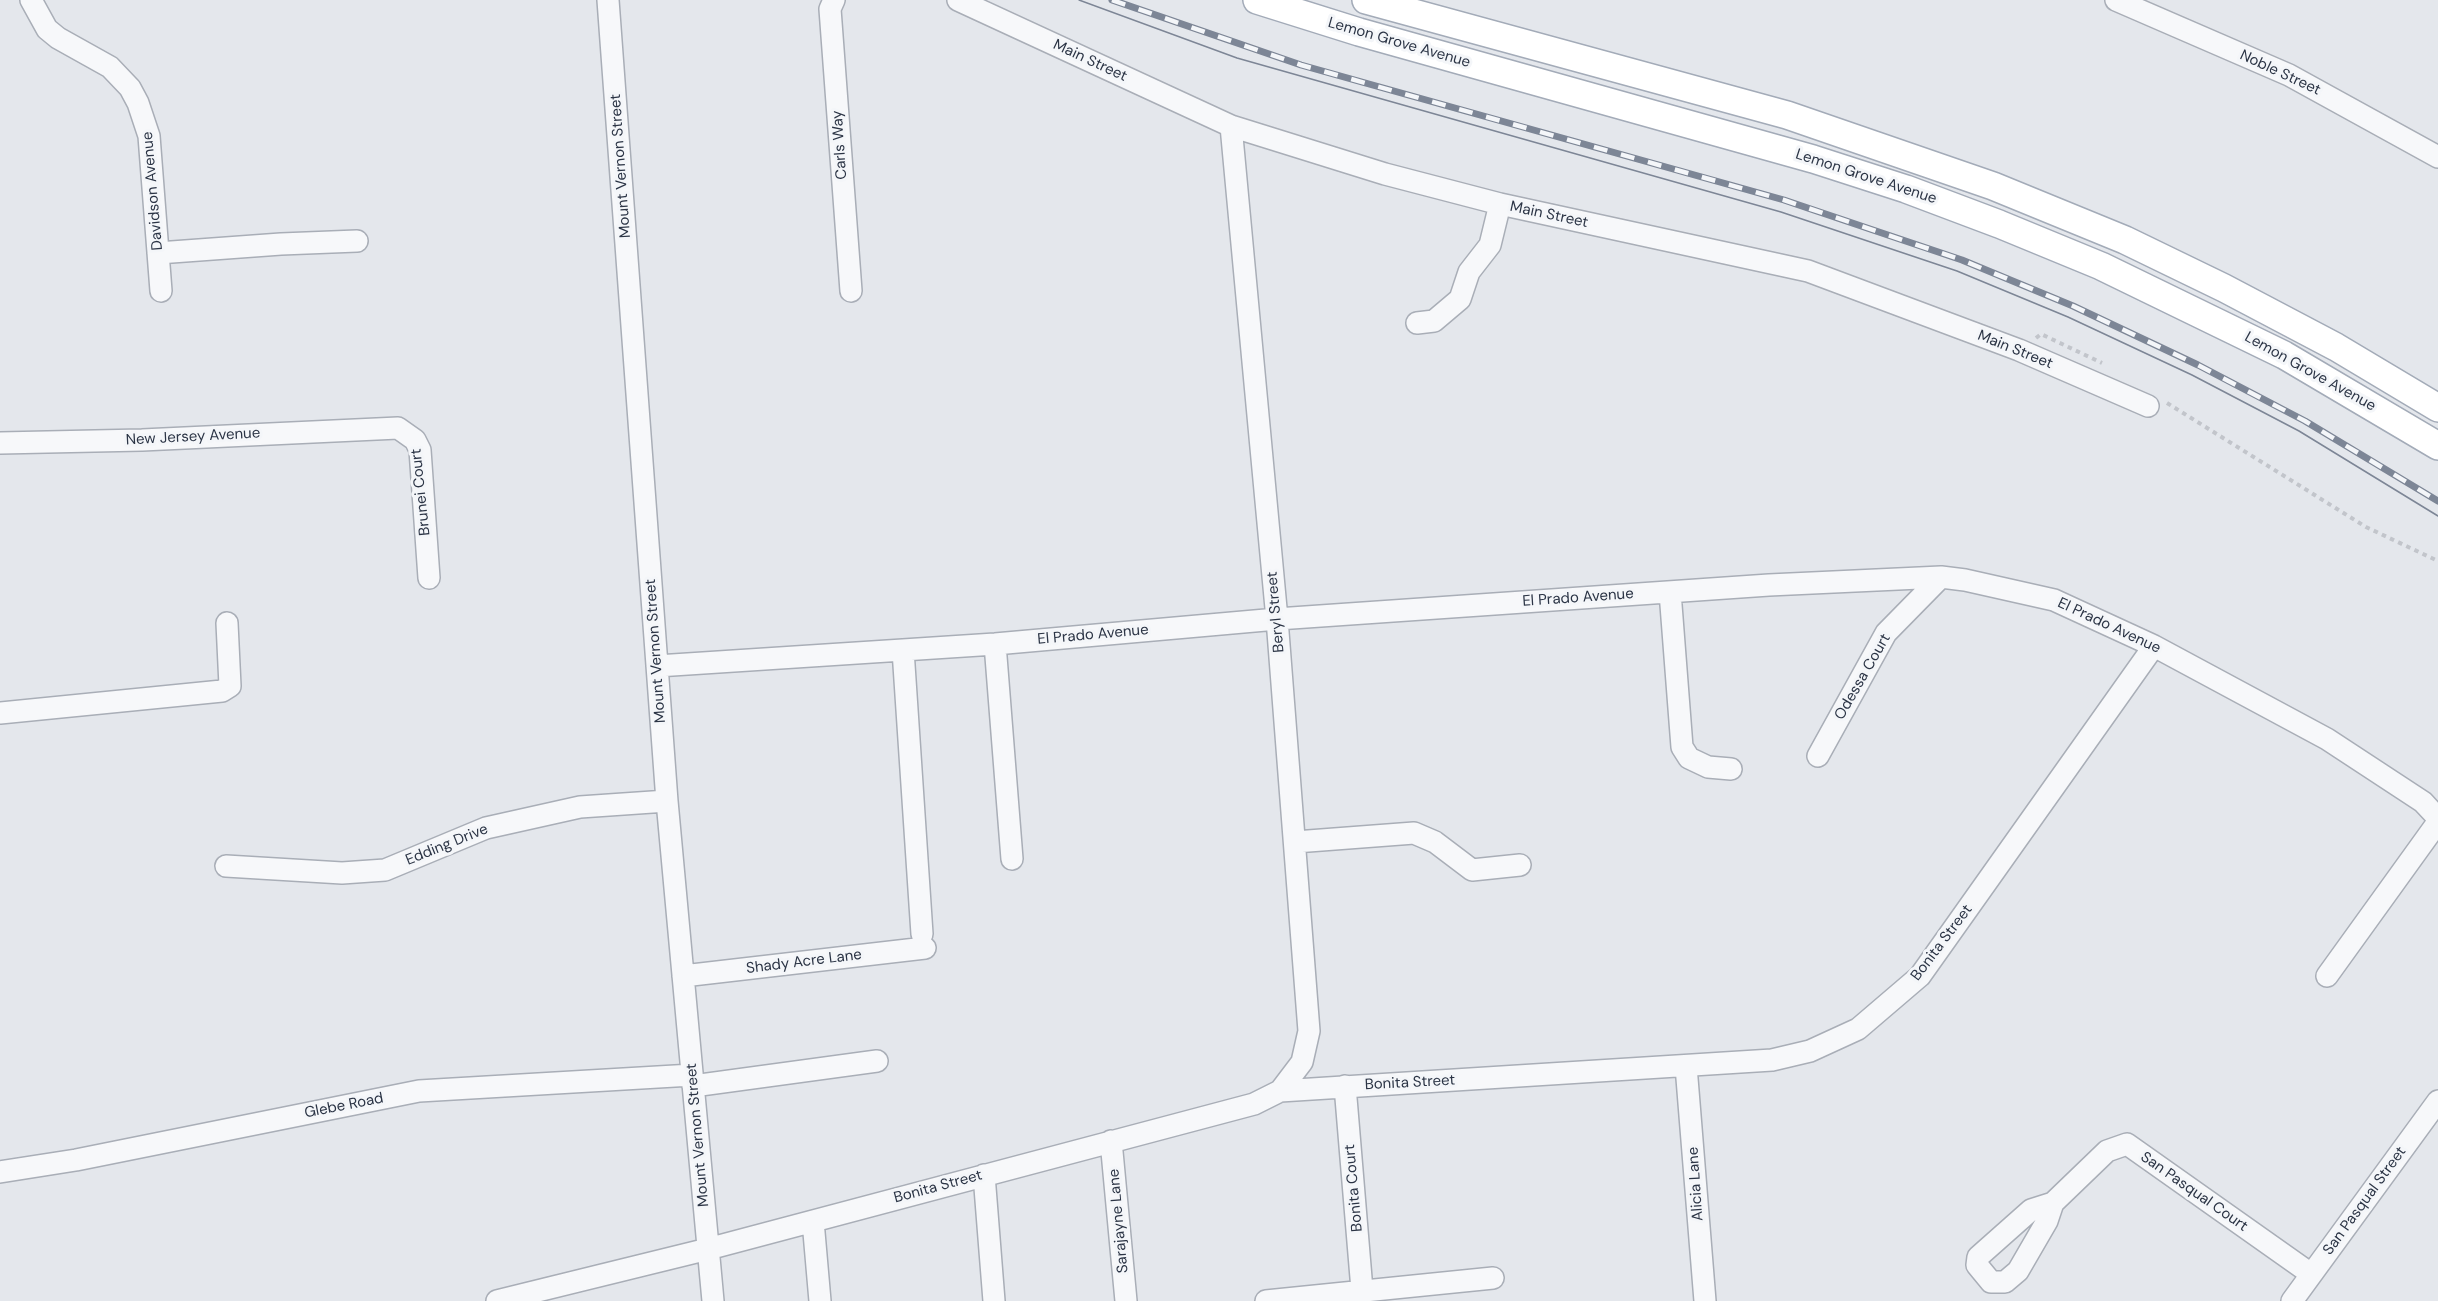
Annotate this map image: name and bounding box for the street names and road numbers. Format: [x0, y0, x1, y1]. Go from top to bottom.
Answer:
street label: Lemon Grove Avenue [1326, 14, 1472, 72]
street label: Main Street [1050, 36, 1130, 86]
street label: Noble Street [2237, 46, 2323, 100]
street label: Mount Vernon Street [607, 93, 635, 239]
street label: Carls Way [829, 110, 851, 180]
street label: Davidson Avenue [139, 131, 167, 251]
street label: Lemon Grove Avenue [1793, 146, 1939, 208]
street label: Main Street [1508, 198, 1590, 232]
street label: Main Street [1975, 327, 2055, 373]
street label: Lemon Grove Avenue [2241, 328, 2379, 416]
street label: New Jersey Avenue [125, 424, 261, 450]
street label: Brunei Court [407, 448, 435, 536]
street label: Beryl Street [1263, 571, 1289, 653]
street label: Mount Vernon Street [642, 578, 670, 724]
street label: El Prado Avenue [1522, 585, 1634, 611]
street label: El Prado Avenue [2055, 594, 2163, 658]
street label: El Prado Avenue [1037, 621, 1149, 649]
street label: Odessa Court [1831, 631, 1895, 723]
street label: Edding Drive [403, 820, 491, 870]
street label: Bonita Street [1908, 901, 1976, 985]
street label: Shady Acre Lane [745, 946, 863, 978]
street label: Mount Vernon Street [683, 1062, 713, 1208]
street label: Bonita Street [1364, 1072, 1456, 1094]
street label: Glebe Road [303, 1090, 385, 1122]
street label: Bonita Court [1341, 1143, 1367, 1233]
street label: San Pasqual Street [2320, 1143, 2410, 1259]
street label: Alicia Lane [1684, 1146, 1708, 1222]
street label: San Pasqual Court [2137, 1148, 2251, 1236]
street label: Bonita Street [892, 1167, 984, 1207]
street label: Sarajayne Lane [1105, 1168, 1133, 1274]

